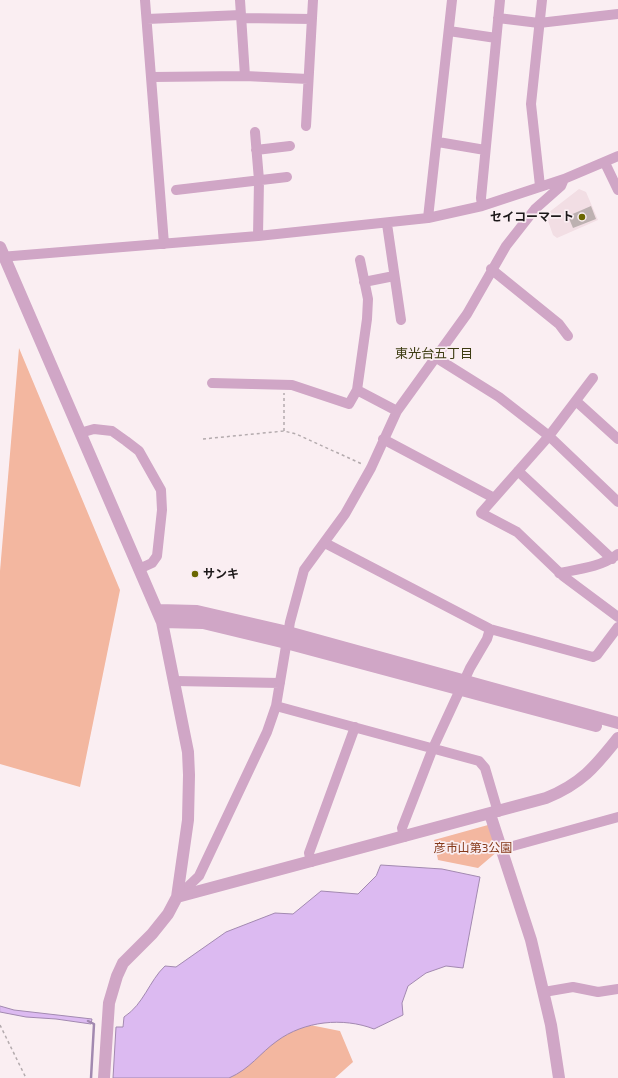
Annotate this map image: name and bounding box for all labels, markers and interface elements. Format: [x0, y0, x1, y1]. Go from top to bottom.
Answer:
place label: セイコーマート [490, 210, 574, 224]
marker: セイコーマート [577, 212, 587, 222]
district label: 東光台五丁目 [395, 346, 473, 362]
place label: サンキ [203, 567, 239, 581]
marker: サンキ [190, 569, 200, 579]
park label: 彦市山第3公園 [434, 841, 512, 855]

